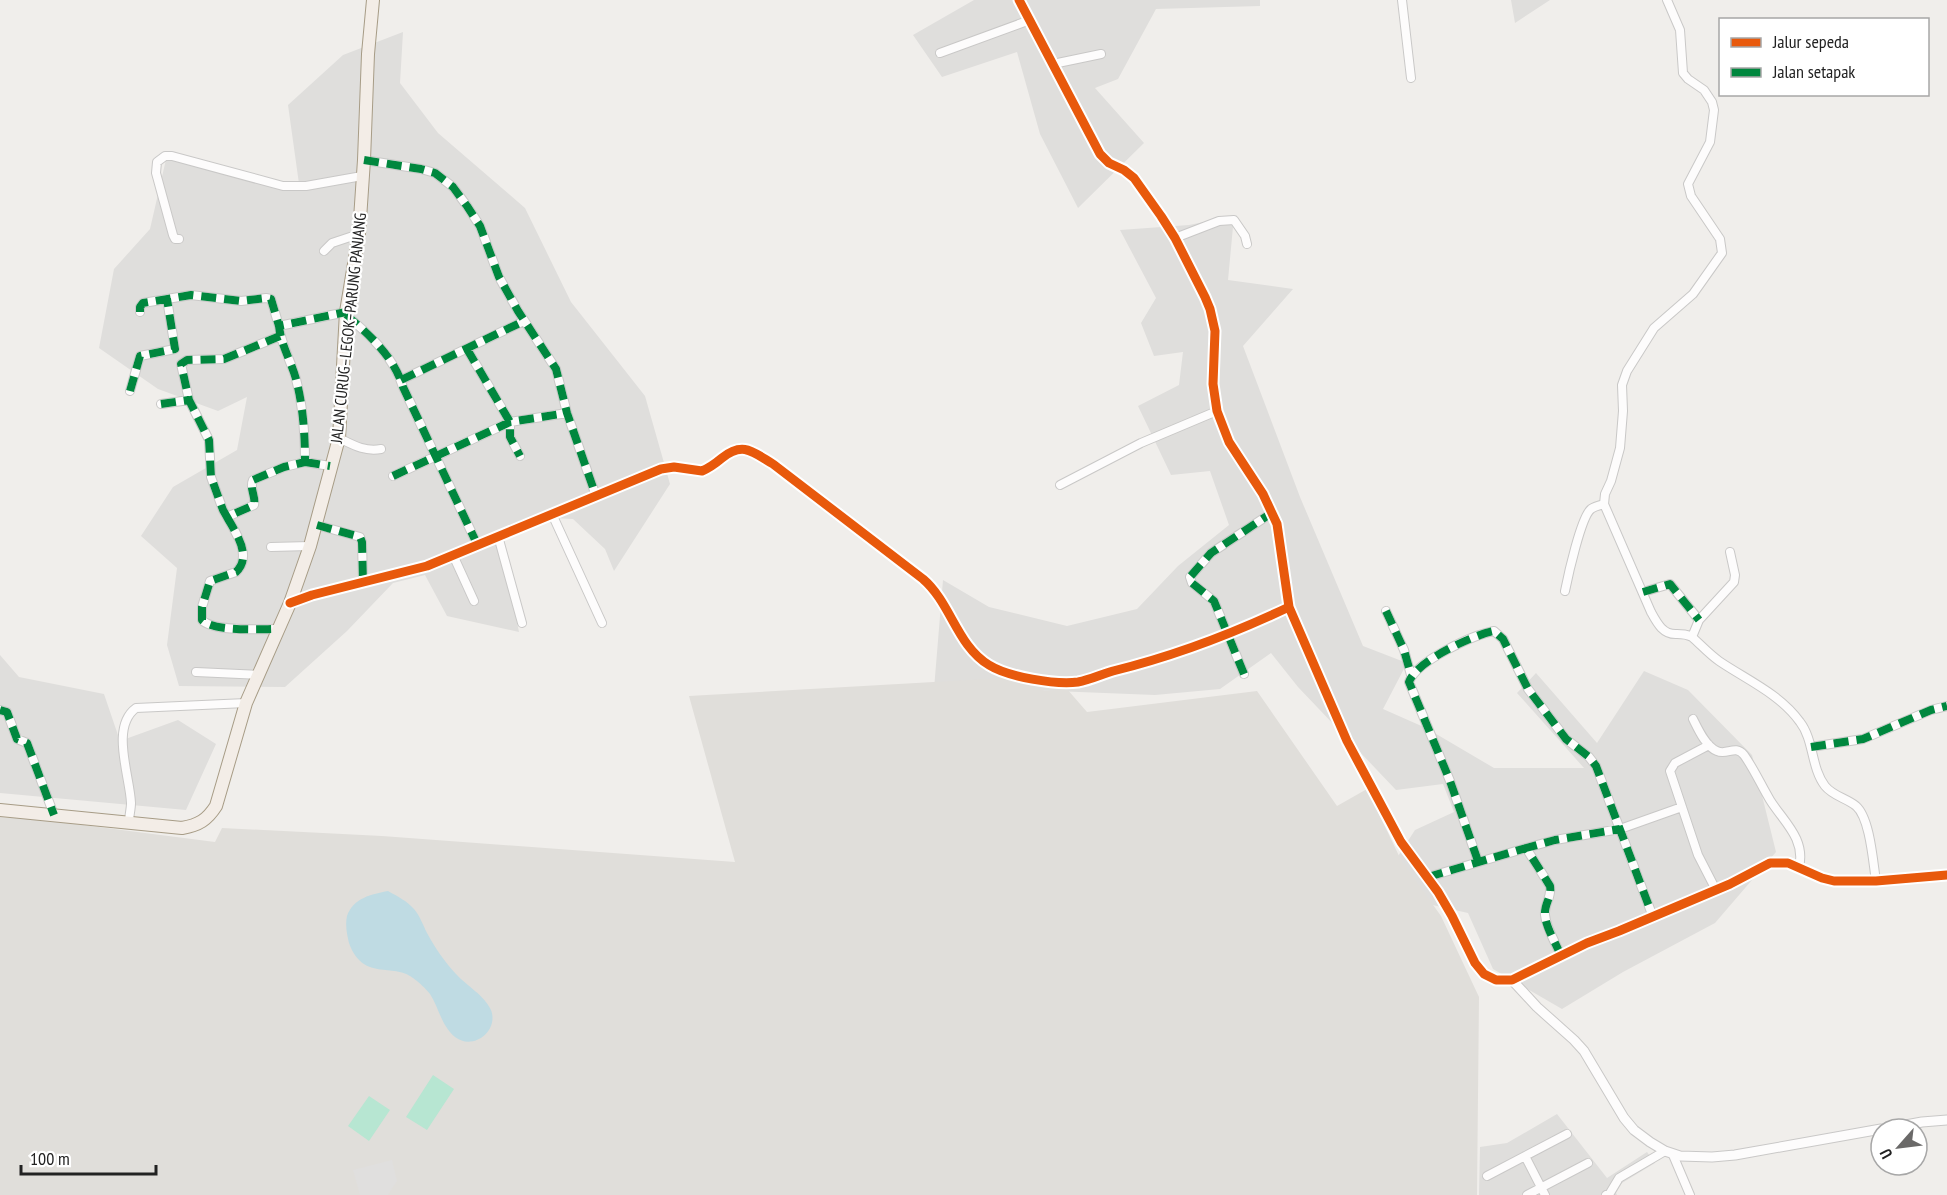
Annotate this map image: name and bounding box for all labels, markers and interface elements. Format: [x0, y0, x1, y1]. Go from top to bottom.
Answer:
legend [1719, 18, 1929, 96]
text: Jalur sepeda [1772, 30, 1849, 53]
text: Jalan setapak [1772, 60, 1855, 83]
street label: JALAN CURUG–LEGOK–PARUNG PANJANG [326, 212, 370, 445]
north arrow [1869, 1117, 1929, 1177]
scale bar [21, 1138, 156, 1176]
text: U [1875, 1146, 1897, 1162]
text: 100 m [30, 1147, 70, 1170]

